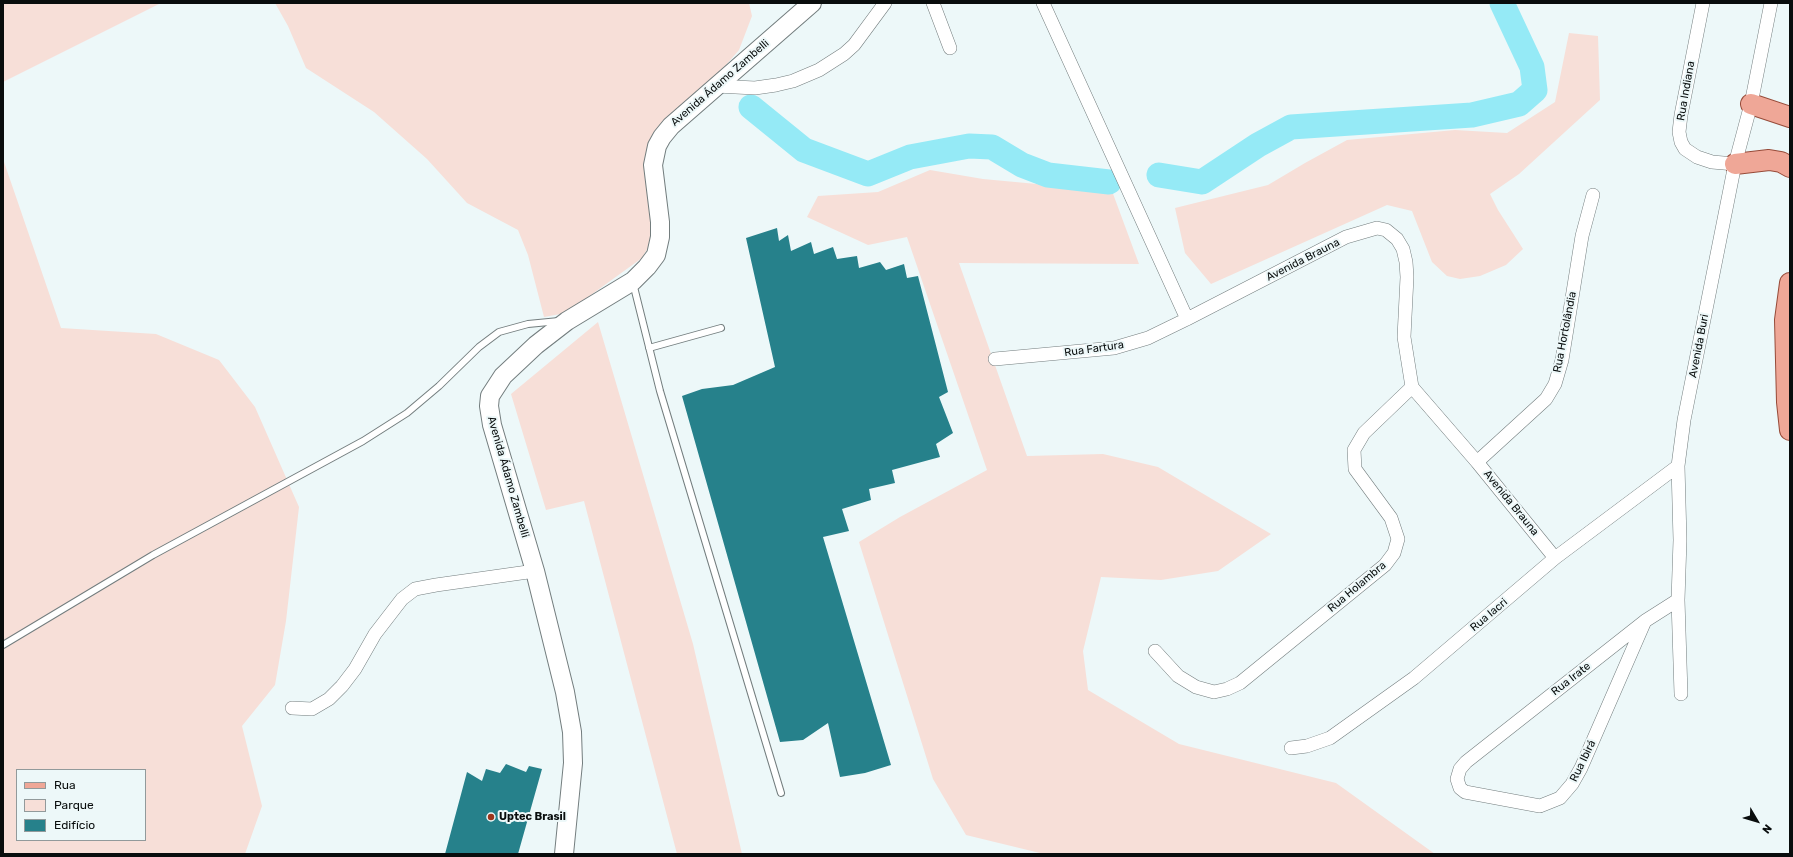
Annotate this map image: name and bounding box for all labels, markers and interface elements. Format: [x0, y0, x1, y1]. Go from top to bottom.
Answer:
street label: Avenida Ádamo Zambelli [668, 37, 772, 129]
street label: Rua Indiana [1674, 60, 1698, 122]
street label: Avenida Brauna [1264, 236, 1342, 284]
street label: Rua Hortolândia [1551, 290, 1579, 374]
street label: Avenida Buri [1686, 313, 1712, 379]
street label: Rua Fartura [1063, 338, 1125, 360]
street label: Avenida Ádamo Zambelli [484, 415, 532, 539]
street label: Avenida Brauna [1481, 468, 1541, 538]
street label: Rua Holambra [1325, 559, 1389, 615]
street label: Rua Iacri [1468, 596, 1510, 634]
street label: Rua Irate [1549, 660, 1593, 698]
street label: Rua Ibirá [1567, 738, 1599, 784]
legend [16, 769, 146, 841]
text: Rua [54, 778, 76, 792]
text: Parque [54, 798, 94, 812]
north arrow [1737, 801, 1777, 841]
place label: Uptec Brasil [499, 810, 566, 824]
marker: Uptec Brasil [486, 812, 496, 822]
text: Edifício [54, 818, 95, 832]
text: N [1759, 822, 1774, 836]

